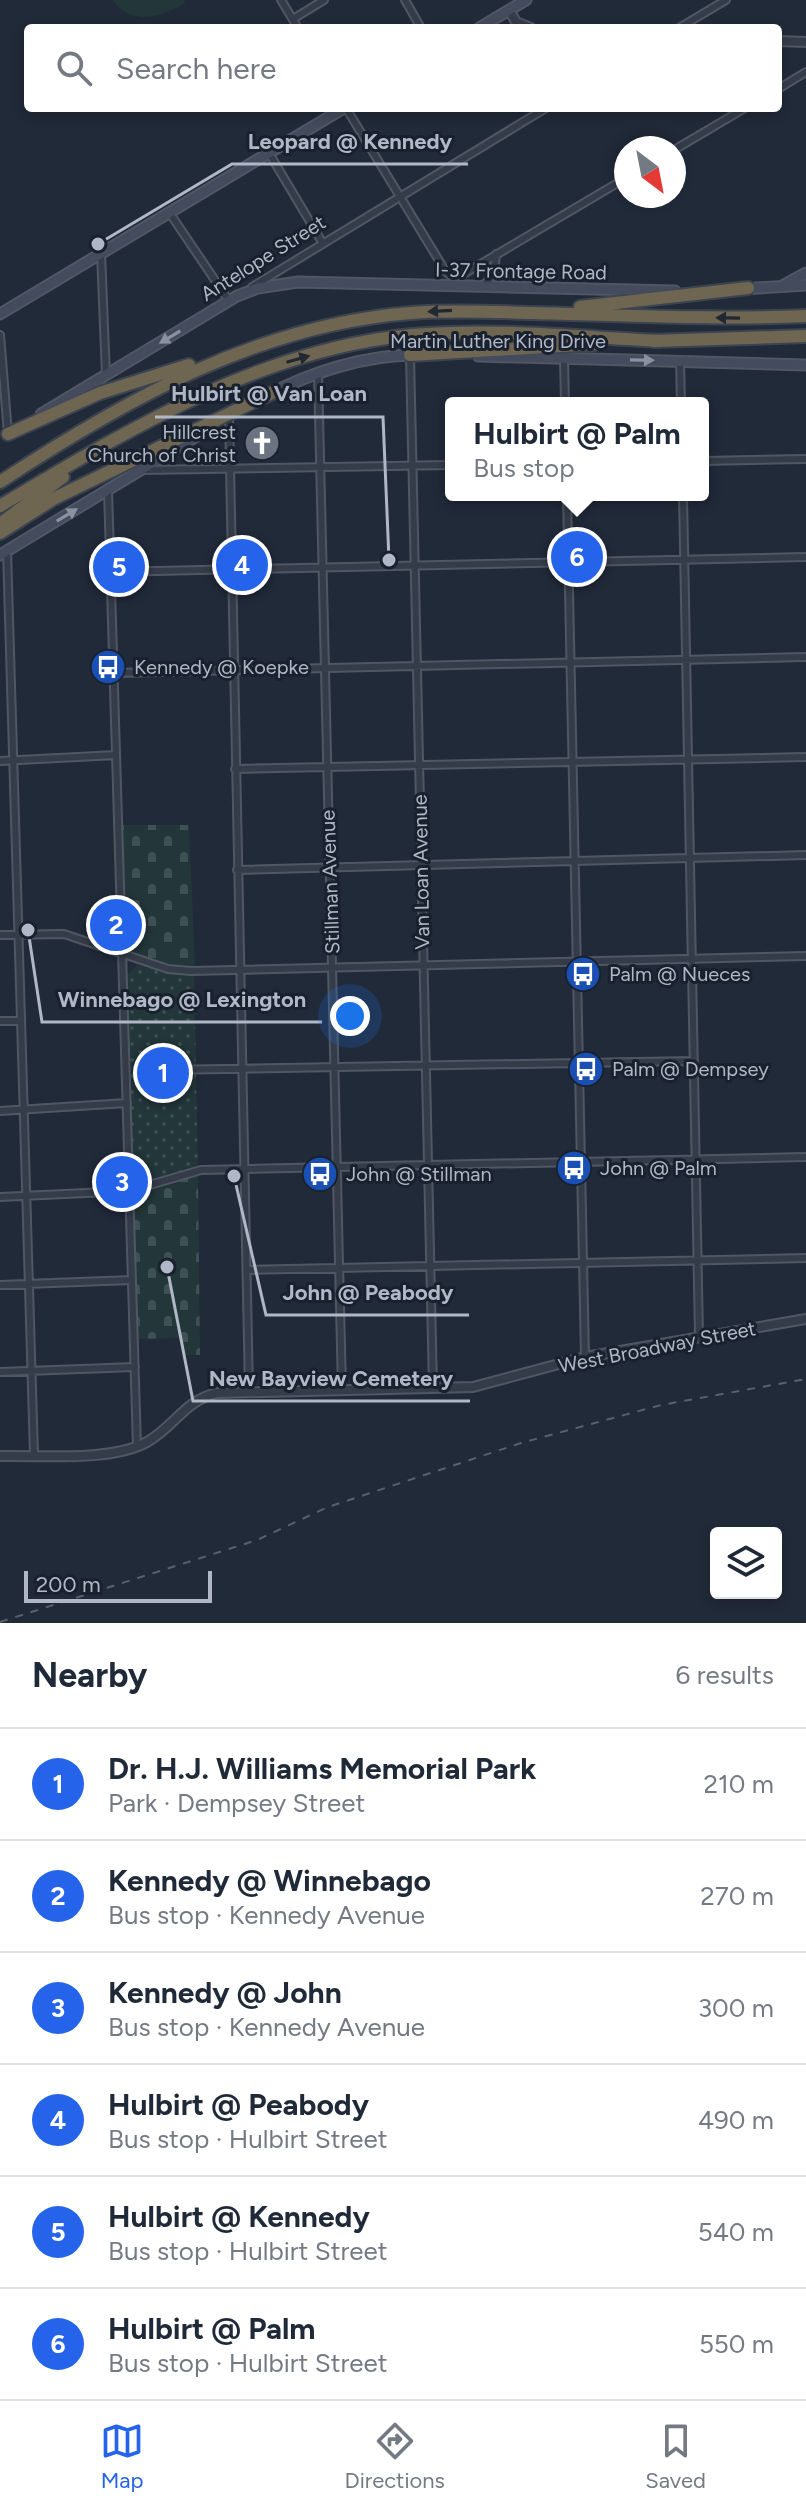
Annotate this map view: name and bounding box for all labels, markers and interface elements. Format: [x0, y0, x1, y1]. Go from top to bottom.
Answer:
search box [24, 24, 782, 112]
icon: search [52, 46, 96, 90]
text: Search here [116, 50, 276, 87]
callout: Leopard @ Kennedy [232, 118, 468, 164]
text: Leopard @ Kennedy [248, 128, 453, 155]
north arrow [614, 136, 686, 208]
street label: Antelope Street [196, 210, 330, 306]
street label: I-37 Frontage Road [435, 258, 607, 284]
one-way arrow [427, 305, 452, 318]
one-way arrow [715, 312, 740, 324]
one-way arrow [159, 329, 181, 343]
street label: Martin Luther King Drive [390, 329, 606, 353]
one-way arrow [287, 352, 311, 365]
one-way arrow [630, 353, 655, 366]
callout: Hulbirt @ Van Loan [155, 371, 383, 417]
text: Hulbirt @ Van Loan [171, 380, 367, 407]
popup [445, 397, 709, 501]
text: Hulbirt @ Palm [473, 415, 681, 452]
place label: Hillcrest Church of Christ [88, 420, 236, 467]
church icon: Hillcrest Church of Christ [243, 424, 281, 462]
text: Bus stop [473, 452, 575, 484]
one-way arrow [56, 508, 78, 522]
pin: 6 [551, 527, 603, 587]
pin: 4 [216, 535, 268, 595]
pin: 5 [93, 537, 145, 597]
bus stop icon: Kennedy @ Koepke [89, 648, 127, 686]
place label: Kennedy @ Koepke [134, 655, 309, 679]
street label: Van Loan Avenue [408, 794, 434, 950]
street label: Stillman Avenue [315, 809, 345, 954]
pin: 2 [90, 895, 142, 955]
bus stop icon: Palm @ Nueces [564, 955, 602, 993]
place label: Palm @ Nueces [609, 962, 750, 986]
callout: Winnebago @ Lexington [42, 976, 322, 1022]
text: Winnebago @ Lexington [58, 986, 306, 1013]
your location [330, 996, 370, 1036]
pin: 1 [137, 1043, 189, 1103]
bus stop icon: Palm @ Dempsey [567, 1050, 605, 1088]
place label: Palm @ Dempsey [612, 1057, 769, 1081]
bus stop icon: John @ Palm [555, 1149, 593, 1187]
pin: 3 [96, 1152, 148, 1212]
bus stop icon: John @ Stillman [301, 1155, 339, 1193]
place label: John @ Palm [600, 1156, 717, 1180]
place label: John @ Stillman [346, 1162, 492, 1186]
callout: John @ Peabody [266, 1269, 469, 1315]
text: John @ Peabody [283, 1279, 454, 1306]
street label: West Broadway Street [556, 1316, 758, 1378]
callout: New Bayview Cemetery [193, 1355, 470, 1401]
text: New Bayview Cemetery [209, 1365, 454, 1392]
map controls [710, 1527, 782, 1599]
button: layers [710, 1527, 782, 1599]
scale bar [24, 1567, 212, 1603]
text: 200 m [36, 1571, 101, 1598]
text: Nearby [32, 1655, 147, 1696]
text: 6 results [676, 1659, 774, 1691]
text: Dr. H.J. Williams Memorial Park [108, 1750, 536, 1787]
text: 1 [53, 1768, 63, 1800]
text: 210 m [704, 1768, 774, 1800]
text: Park · Dempsey Street [108, 1787, 365, 1819]
text: Kennedy @ Winnebago [108, 1862, 431, 1899]
text: 2 [50, 1880, 66, 1912]
text: 270 m [700, 1880, 774, 1912]
text: Bus stop · Kennedy Avenue [108, 1899, 425, 1931]
text: Kennedy @ John [108, 1974, 342, 2011]
text: 3 [51, 1992, 65, 2024]
text: 300 m [698, 1992, 774, 2024]
text: Bus stop · Kennedy Avenue [108, 2011, 425, 2043]
text: Hulbirt @ Peabody [108, 2086, 369, 2123]
text: 4 [50, 2104, 66, 2136]
text: 490 m [698, 2104, 774, 2136]
text: Bus stop · Hulbirt Street [108, 2123, 388, 2155]
text: Hulbirt @ Kennedy [108, 2198, 370, 2235]
text: 5 [50, 2216, 66, 2248]
text: 540 m [698, 2216, 774, 2248]
text: Bus stop · Hulbirt Street [108, 2235, 388, 2267]
text: Hulbirt @ Palm [108, 2310, 315, 2347]
text: 6 [50, 2328, 66, 2360]
text: 550 m [699, 2328, 774, 2360]
text: Bus stop · Hulbirt Street [108, 2347, 388, 2379]
tab: Map [100, 2419, 144, 2494]
tab: Directions [345, 2419, 445, 2494]
tab: Saved [645, 2419, 706, 2494]

